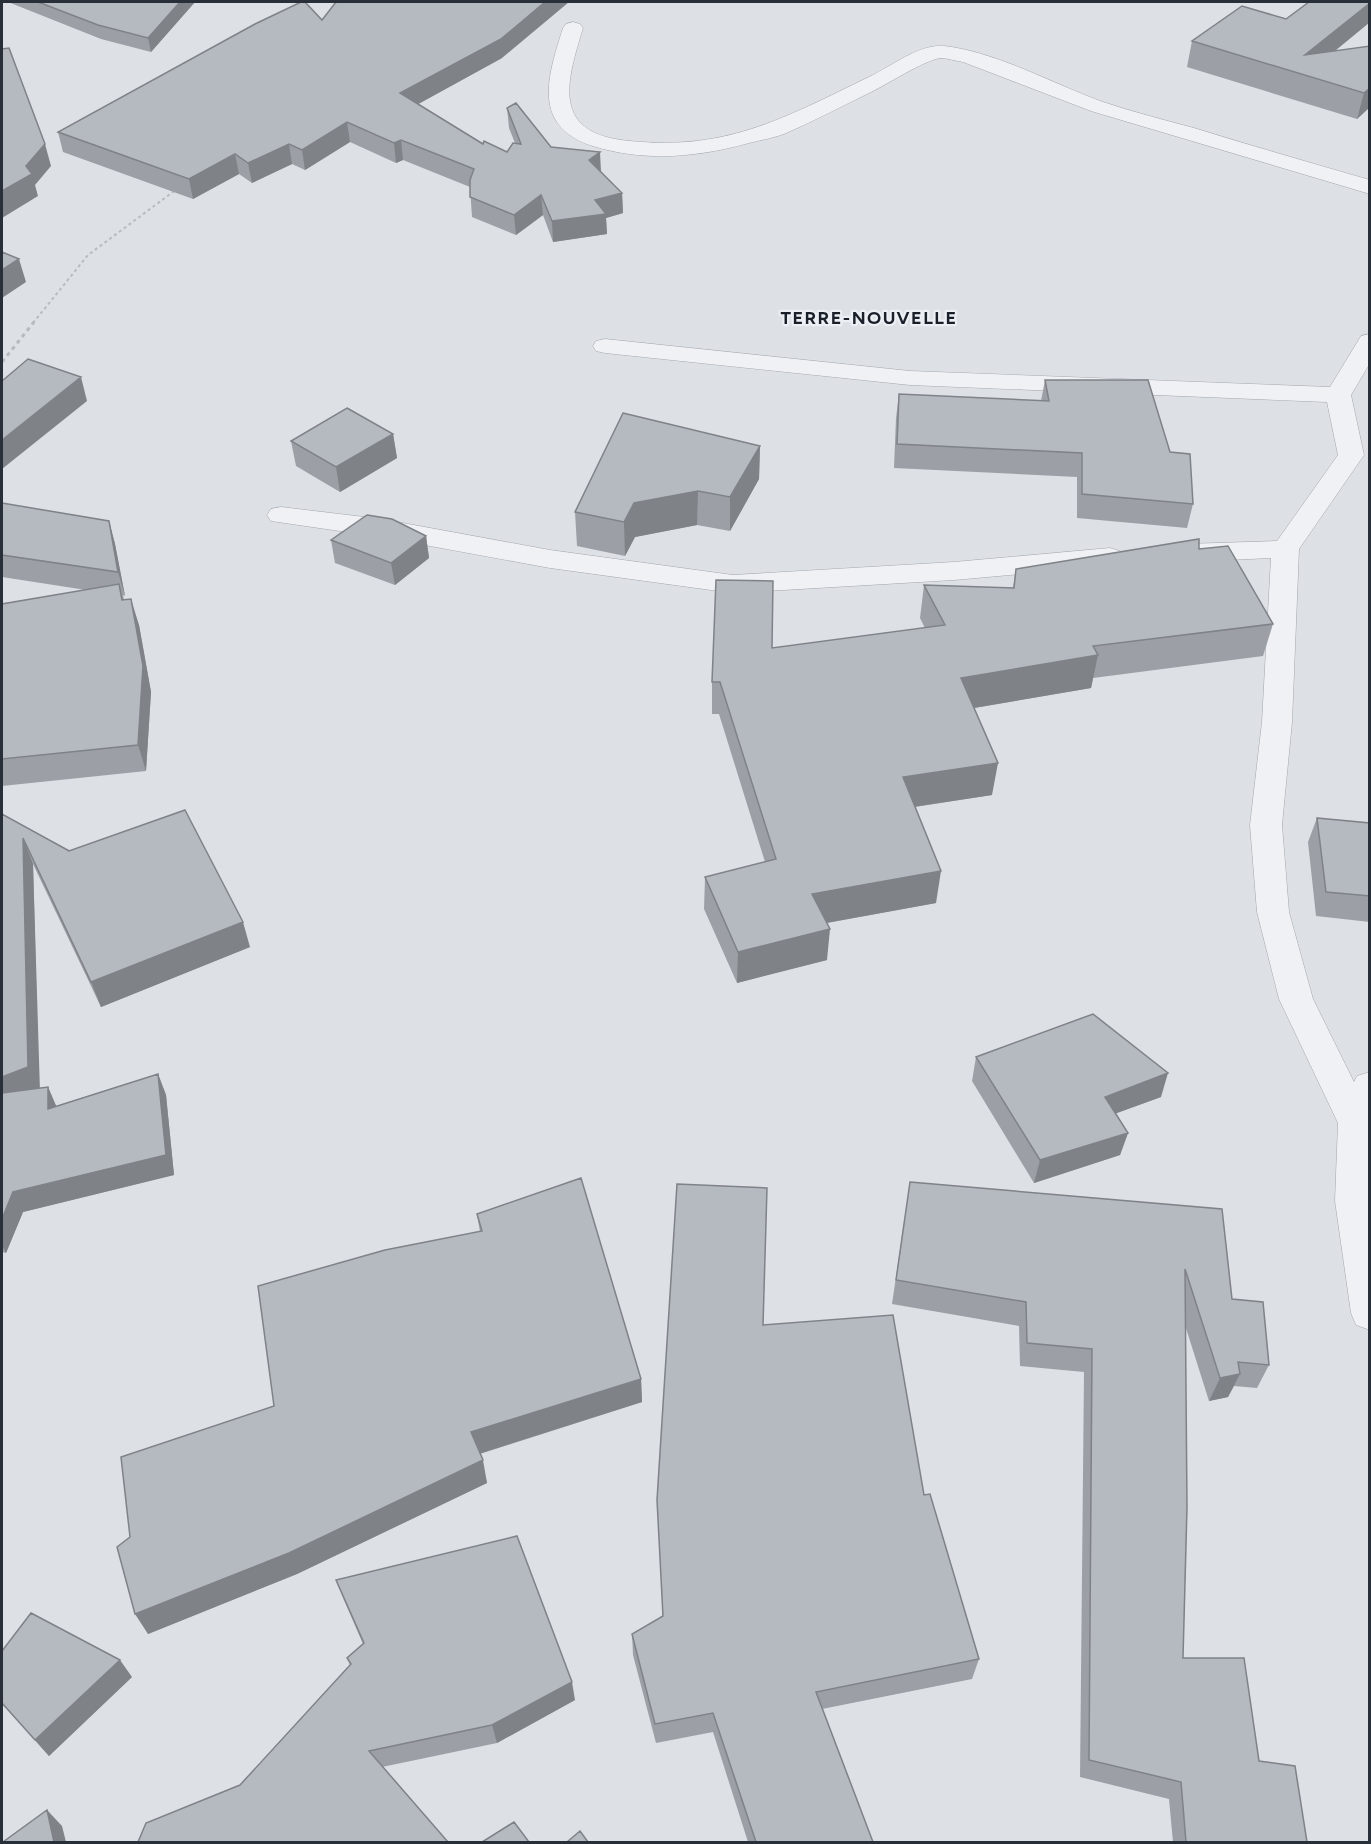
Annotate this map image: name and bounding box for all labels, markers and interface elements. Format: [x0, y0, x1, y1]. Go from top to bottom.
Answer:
district label: TERRE-NOUVELLE [780, 307, 958, 329]

